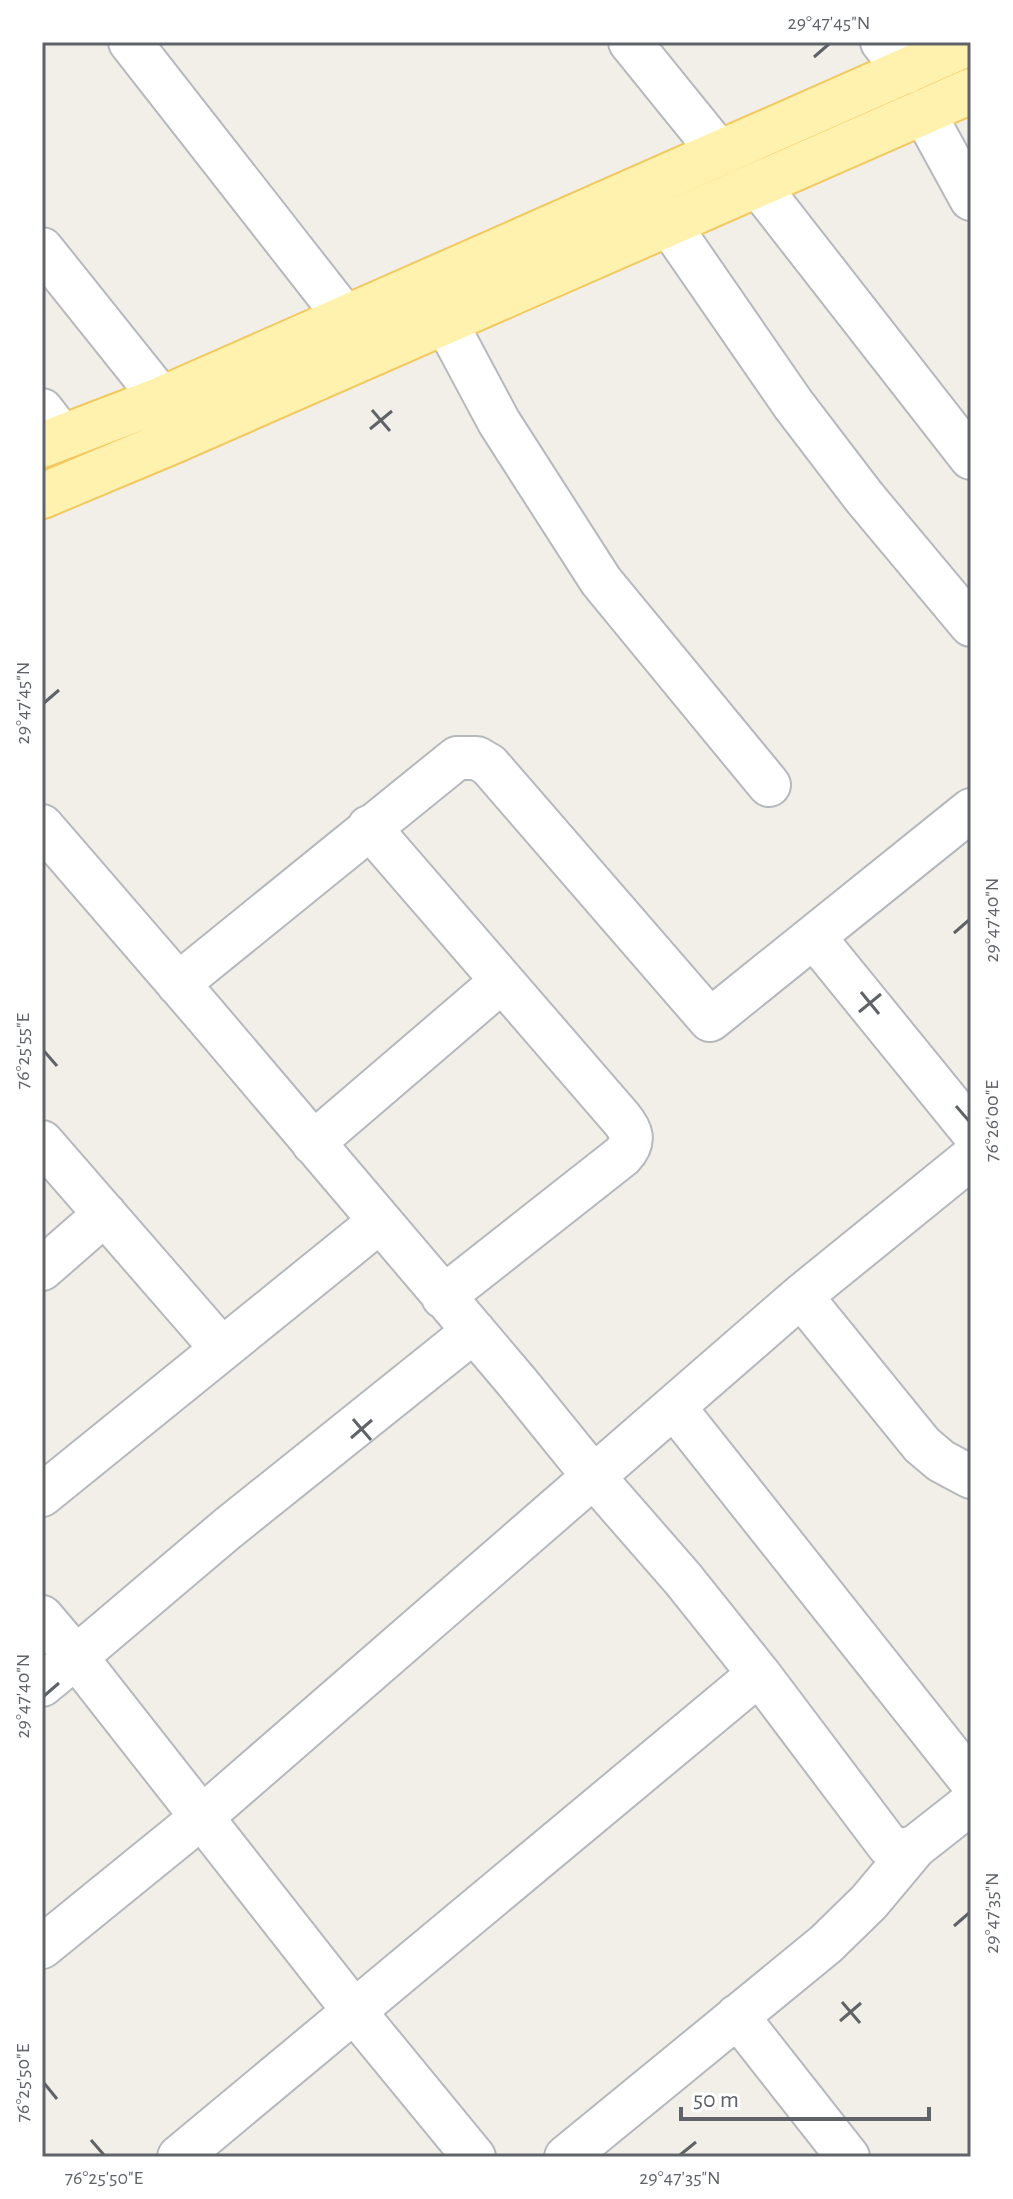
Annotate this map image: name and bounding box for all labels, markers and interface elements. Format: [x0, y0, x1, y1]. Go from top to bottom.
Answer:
text: 29°47'45"N [788, 13, 870, 33]
text: 29°47'45"N [13, 662, 33, 744]
text: 29°47'40"N [982, 877, 1002, 963]
text: 76°25'55"E [13, 1012, 33, 1089]
text: 76°26'00"E [982, 1080, 1002, 1162]
text: 29°47'40"N [13, 1653, 33, 1739]
text: 29°47'35"N [982, 1872, 1002, 1954]
text: 76°25'50"E [13, 2043, 33, 2122]
scale bar [681, 2071, 929, 2121]
text: 50 m [693, 2088, 739, 2112]
text: 76°25'50"E [65, 2168, 144, 2188]
text: 29°47'35"N [639, 2168, 721, 2188]

